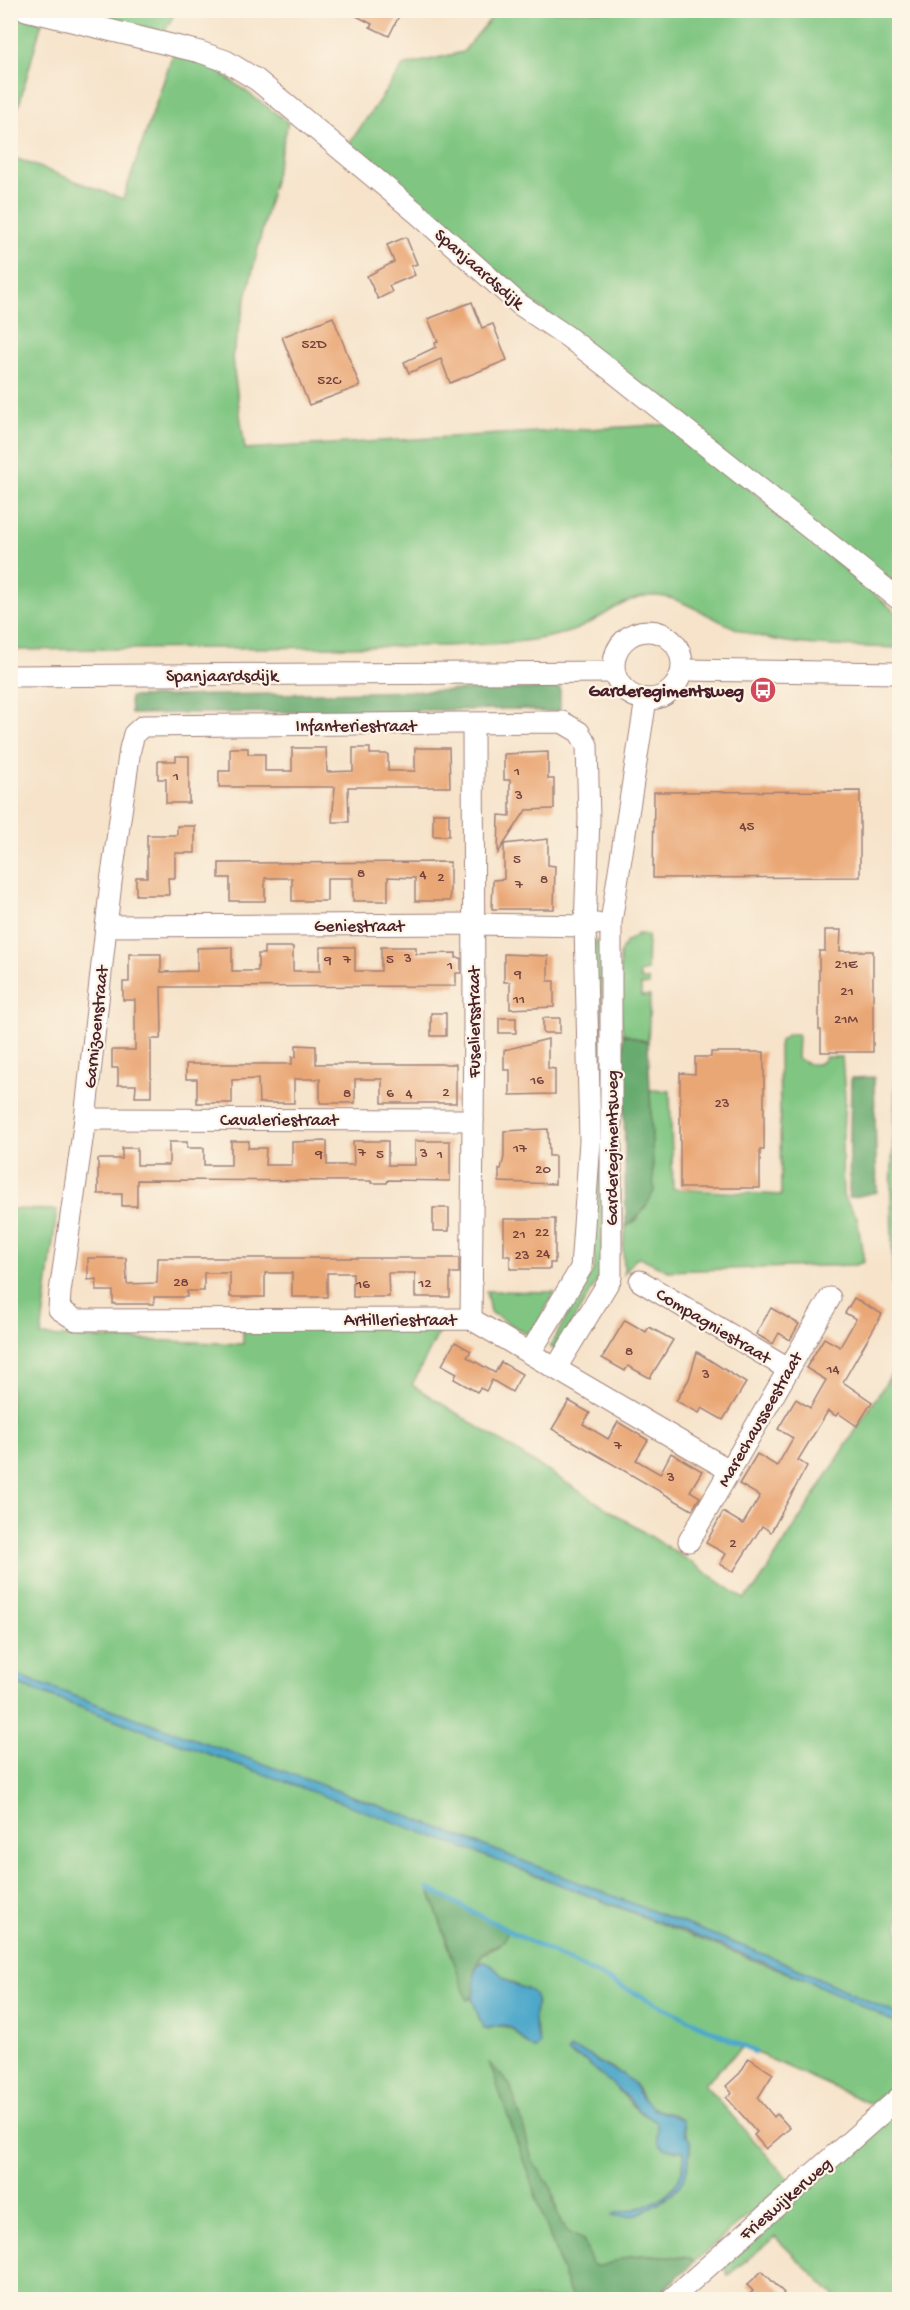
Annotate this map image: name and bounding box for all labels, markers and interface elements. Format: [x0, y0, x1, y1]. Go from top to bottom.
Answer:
street label: Spanjaardsdijk [429, 225, 529, 316]
house number: 52D [301, 336, 327, 354]
house number: 52C [317, 372, 342, 390]
street label: Spanjaardsdijk [166, 667, 280, 688]
bus stop icon: Garderegimentsweg [748, 675, 778, 705]
place label: Garderegimentsweg [589, 682, 744, 703]
street label: Infanteriestraat [296, 717, 418, 738]
house number: 1 [513, 763, 520, 781]
house number: 1 [172, 768, 179, 786]
house number: 3 [514, 787, 523, 805]
house number: 45 [740, 818, 755, 836]
house number: 5 [513, 851, 521, 869]
house number: 8 [357, 865, 365, 883]
house number: 4 [419, 866, 427, 884]
house number: 2 [437, 869, 445, 887]
house number: 8 [540, 871, 548, 889]
house number: 7 [514, 876, 524, 894]
street label: Geniestraat [314, 917, 406, 938]
house number: 3 [403, 950, 412, 968]
house number: 7 [342, 951, 352, 969]
house number: 5 [386, 951, 394, 969]
house number: 9 [323, 952, 332, 970]
house number: 21E [835, 956, 858, 974]
house number: 1 [446, 957, 453, 975]
street label: Garnizoenstraat [81, 963, 115, 1090]
street label: Fuseliersstraat [465, 965, 486, 1079]
house number: 9 [513, 966, 522, 984]
house number: 21 [840, 983, 854, 1001]
house number: 11 [512, 991, 525, 1009]
house number: 21M [834, 1011, 858, 1029]
street label: Garderegimentsweg [603, 1070, 624, 1226]
house number: 16 [529, 1072, 544, 1090]
house number: 2 [442, 1084, 450, 1102]
house number: 8 [343, 1085, 351, 1103]
house number: 6 [386, 1085, 394, 1103]
house number: 4 [405, 1085, 413, 1103]
house number: 23 [714, 1095, 730, 1113]
street label: Cavaleriestraat [220, 1111, 340, 1132]
house number: 17 [512, 1140, 528, 1158]
house number: 7 [357, 1144, 367, 1162]
house number: 3 [419, 1145, 428, 1163]
house number: 9 [314, 1146, 323, 1164]
house number: 5 [376, 1146, 384, 1164]
house number: 1 [436, 1146, 443, 1164]
house number: 20 [535, 1161, 551, 1179]
house number: 22 [535, 1224, 549, 1242]
house number: 21 [512, 1226, 526, 1244]
house number: 24 [536, 1245, 550, 1263]
house number: 23 [514, 1247, 530, 1265]
house number: 28 [173, 1274, 189, 1292]
house number: 12 [417, 1275, 432, 1293]
house number: 16 [355, 1276, 370, 1294]
street label: Compagniestraat [651, 1285, 775, 1371]
street label: Artilleriestraat [344, 1311, 458, 1332]
house number: 8 [625, 1343, 633, 1361]
street label: Marechausseestraat [714, 1348, 809, 1491]
house number: 14 [825, 1361, 840, 1379]
house number: 3 [701, 1366, 710, 1384]
house number: 7 [613, 1437, 623, 1455]
house number: 3 [666, 1469, 675, 1487]
house number: 2 [729, 1535, 737, 1553]
street label: Frieswijkerweg [735, 2154, 837, 2246]

